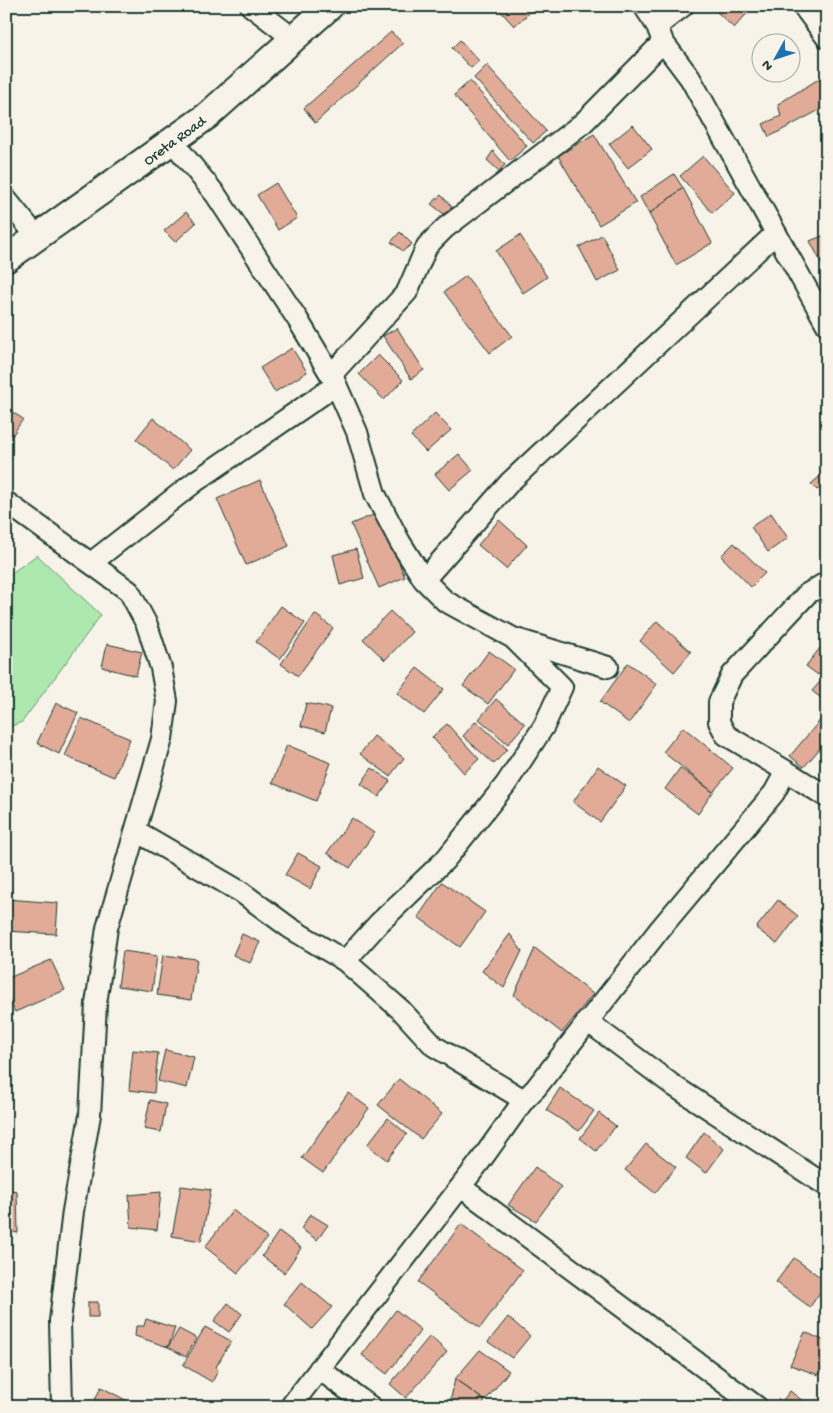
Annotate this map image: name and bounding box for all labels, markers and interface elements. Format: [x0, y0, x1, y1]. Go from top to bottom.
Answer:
north arrow [750, 32, 800, 82]
text: N [759, 56, 777, 74]
street label: Oreta Road [140, 112, 211, 170]

